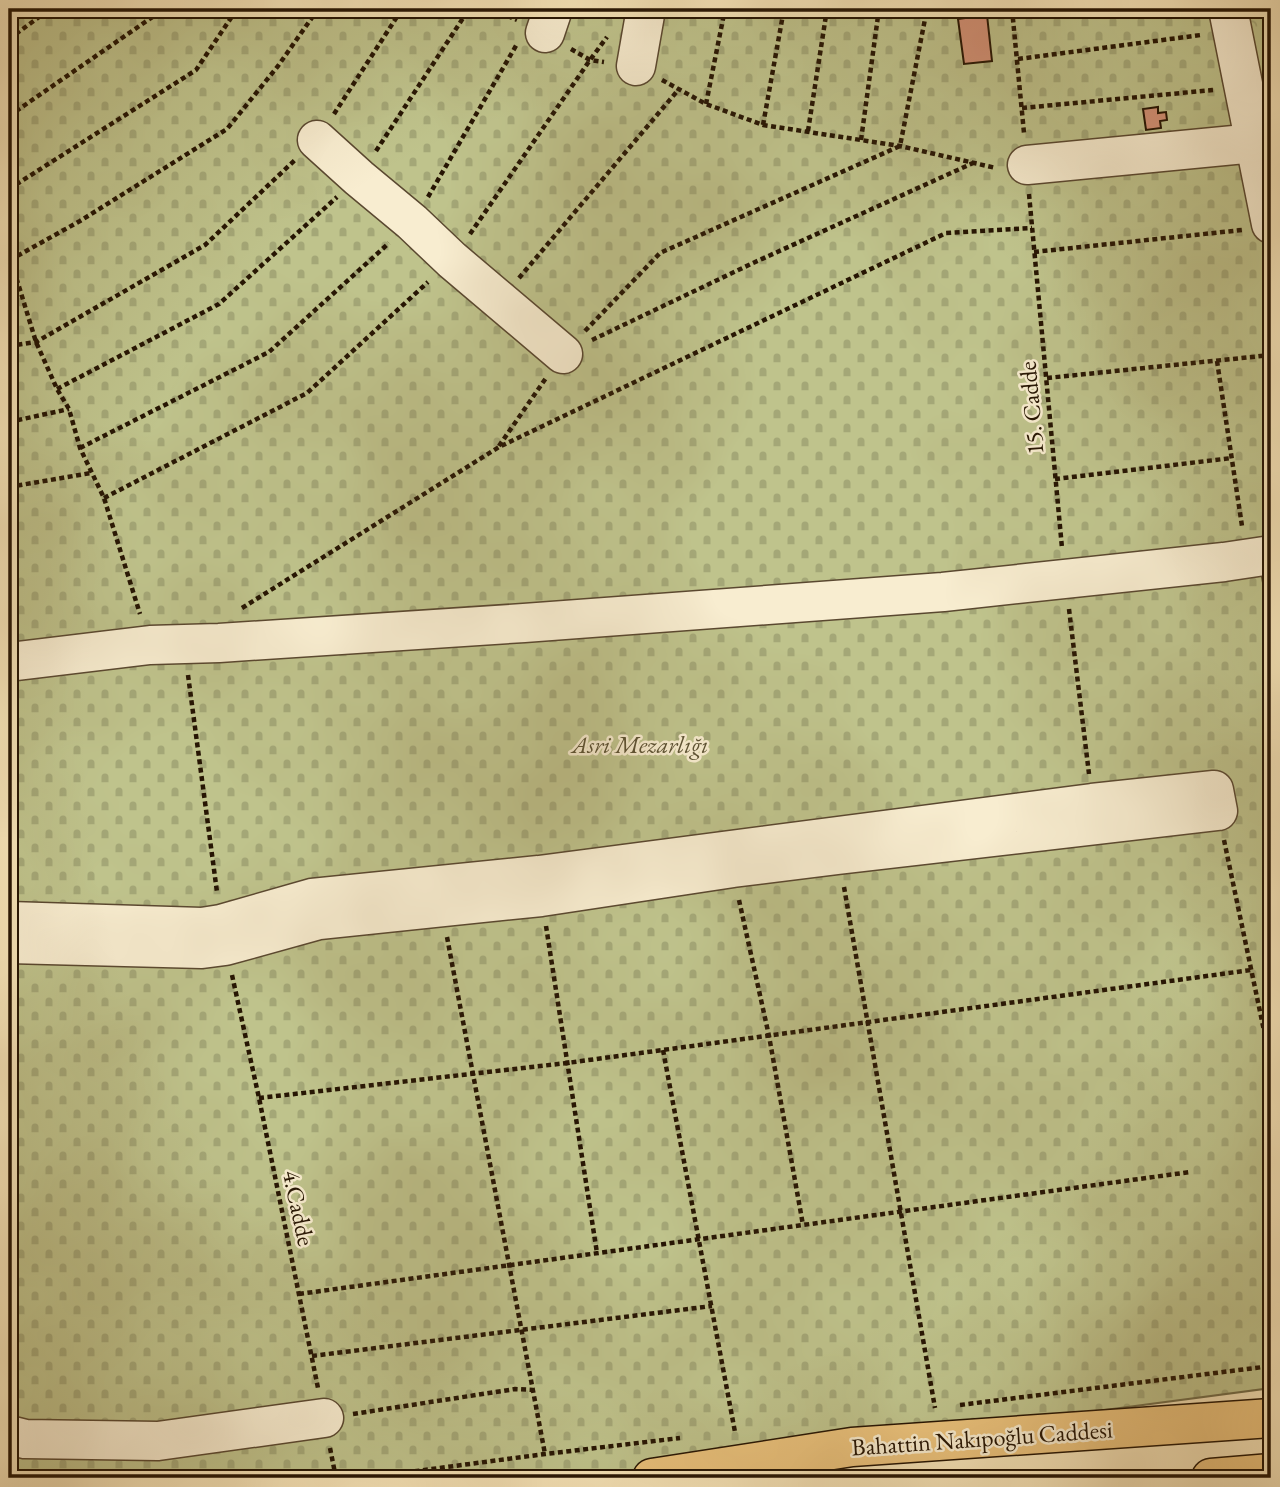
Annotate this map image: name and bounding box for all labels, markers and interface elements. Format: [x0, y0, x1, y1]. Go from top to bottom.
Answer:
street label: 15. Cadde [1011, 360, 1051, 456]
park label: Asri Mezarlığı [570, 729, 708, 760]
street label: 4.Cadde [276, 1167, 322, 1249]
street label: Bahattin Nakıpoğlu Caddesi [850, 1413, 1114, 1463]

